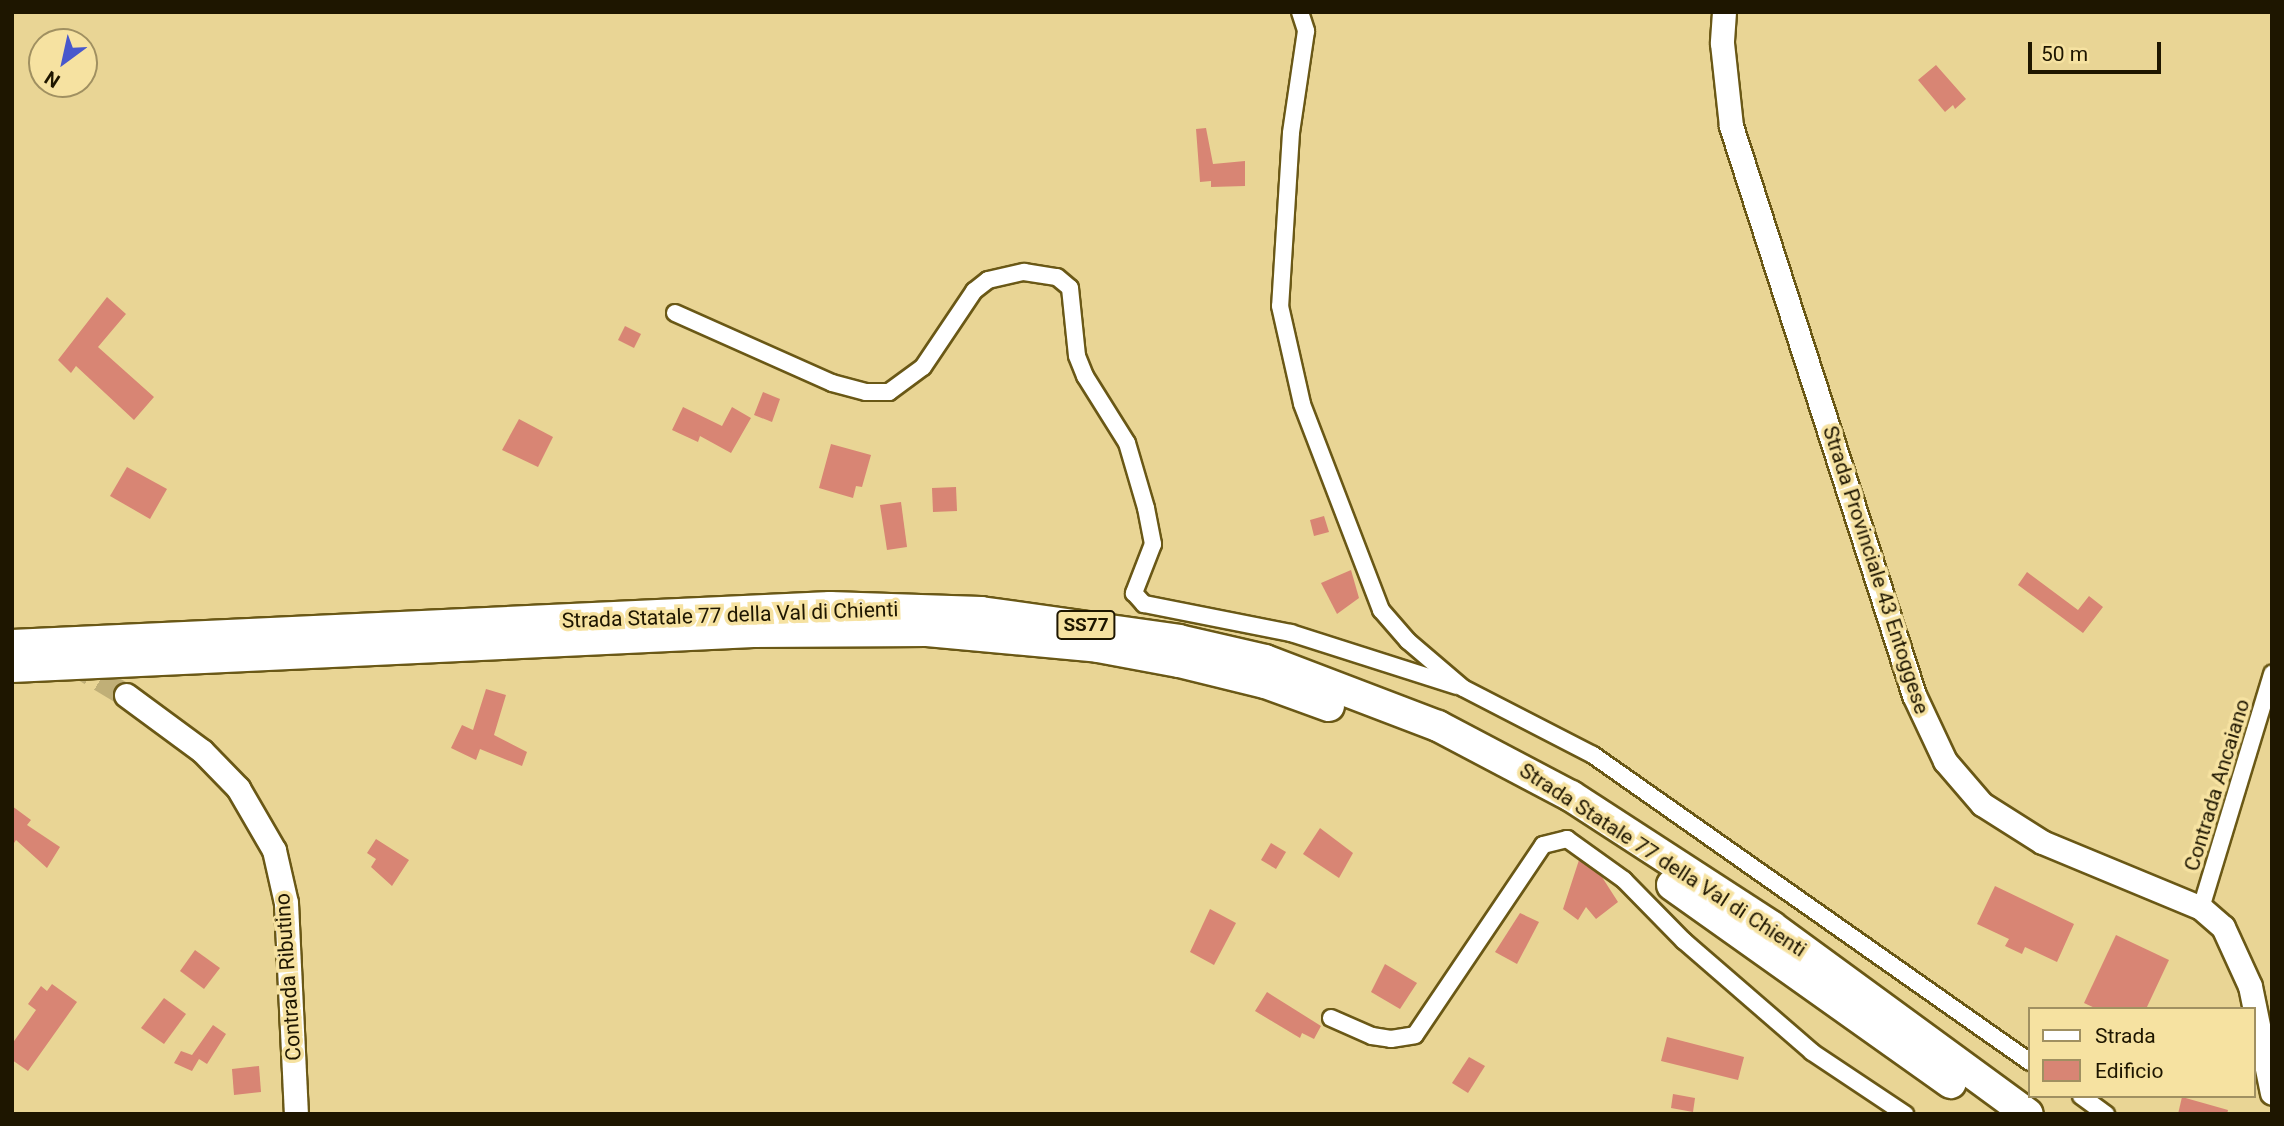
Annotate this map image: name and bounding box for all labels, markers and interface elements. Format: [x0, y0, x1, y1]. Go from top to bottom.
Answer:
north arrow [28, 28, 98, 98]
scale bar [2032, 28, 2165, 72]
text: 50 m [2041, 42, 2088, 66]
text: N [40, 66, 64, 93]
street label: Strada Provinciale 43 Entoggese [1817, 423, 1935, 717]
street label: Strada Statale 77 della Val di Chienti [561, 597, 899, 633]
road number: SS77 [1056, 610, 1116, 640]
street label: Contrada Ancaiano [2179, 696, 2255, 874]
street label: Strada Statale 77 della Val di Chienti [1515, 758, 1811, 962]
street label: Contrada Ributino [270, 892, 306, 1062]
legend [2028, 1007, 2256, 1098]
text: Strada [2095, 1024, 2156, 1048]
text: Edificio [2095, 1059, 2163, 1083]

